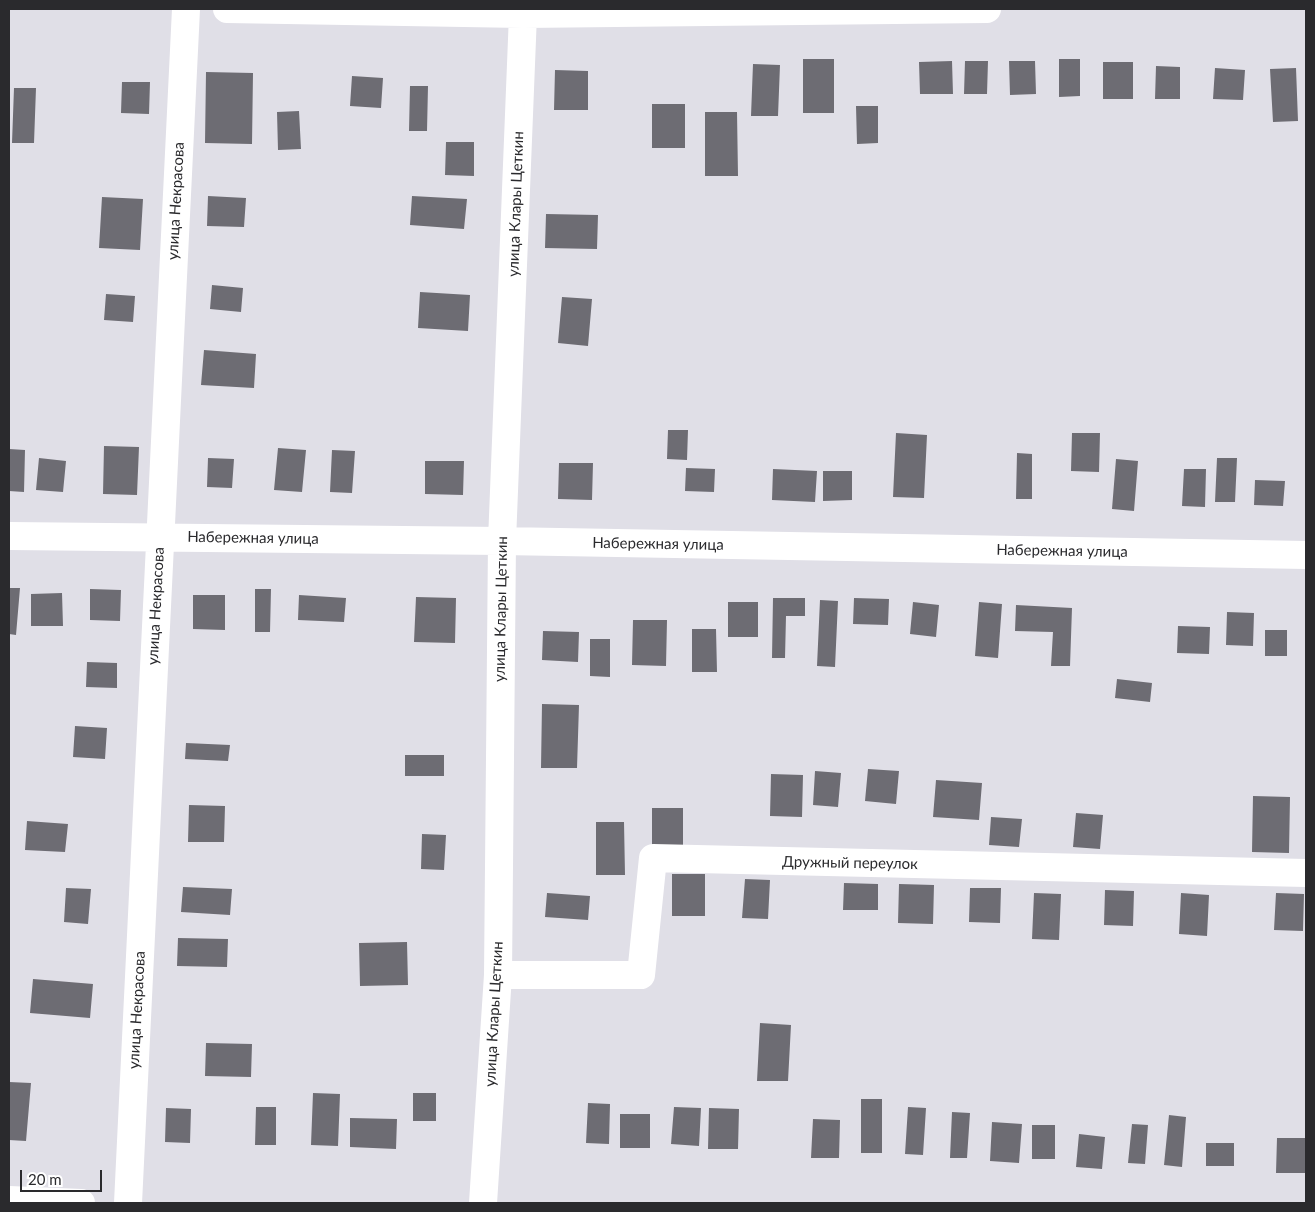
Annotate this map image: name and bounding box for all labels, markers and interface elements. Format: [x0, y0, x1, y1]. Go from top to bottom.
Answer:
street label: улица Клары Цеткин [504, 131, 528, 277]
street label: улица Некрасова [164, 142, 188, 260]
street label: Набережная улица [187, 528, 319, 548]
street label: Набережная улица [592, 534, 724, 554]
street label: улица Клары Цеткин [491, 536, 511, 682]
street label: Набережная улица [996, 541, 1128, 561]
street label: улица Некрасова [144, 547, 168, 665]
street label: Дружный переулок [782, 853, 918, 873]
street label: улица Клары Цеткин [481, 941, 507, 1087]
street label: улица Некрасова [125, 951, 149, 1069]
scale bar [22, 1160, 105, 1192]
text: 20 m [28, 1170, 62, 1188]

